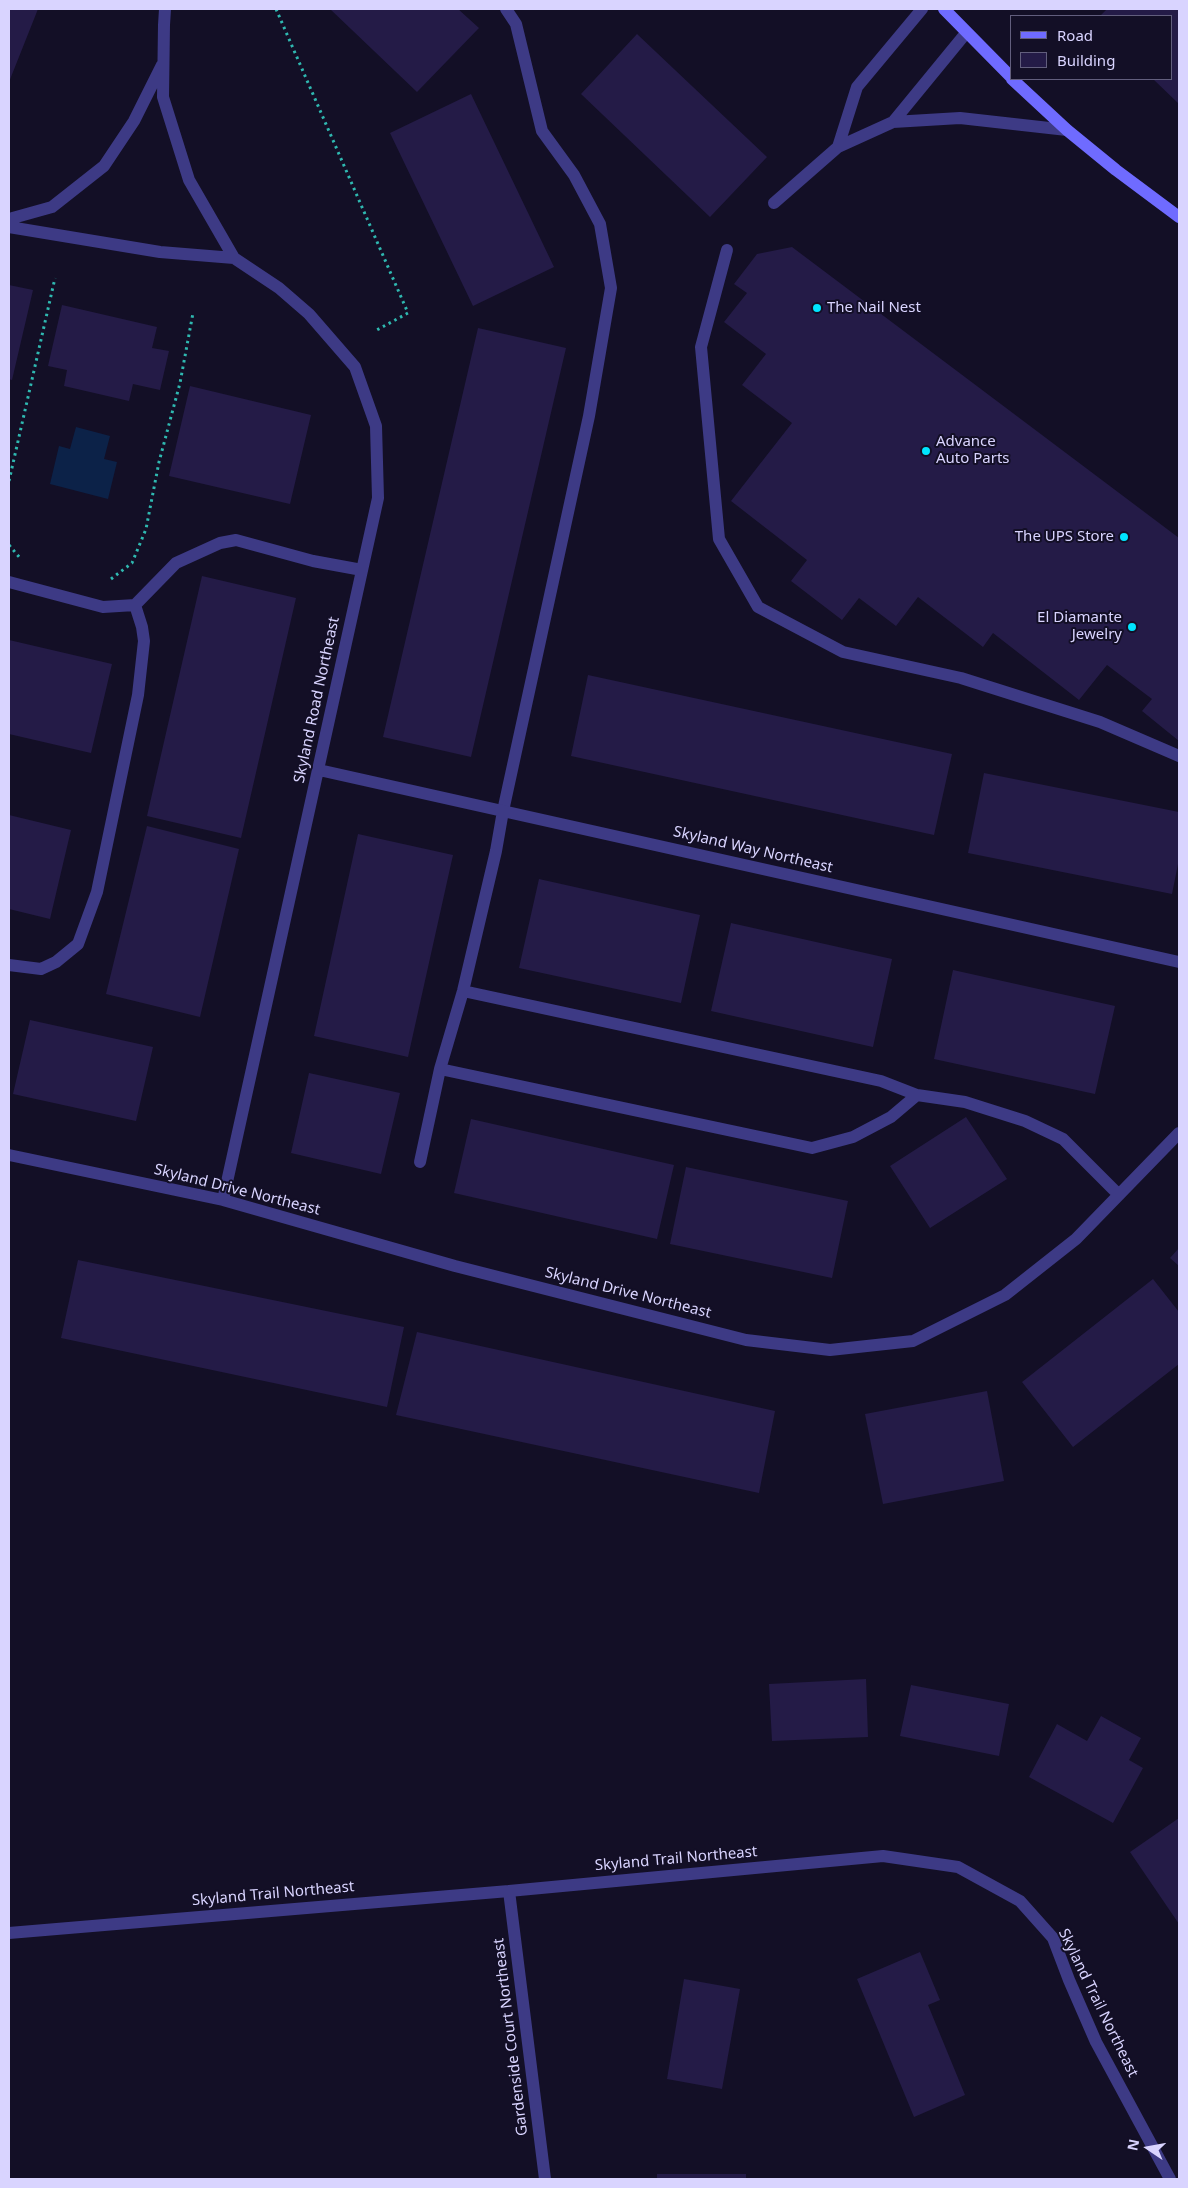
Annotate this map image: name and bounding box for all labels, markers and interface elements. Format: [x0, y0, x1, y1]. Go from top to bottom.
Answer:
legend [1010, 15, 1173, 80]
text: Road [1057, 25, 1093, 45]
text: Building [1057, 50, 1115, 70]
place label: The Nail Nest [827, 299, 921, 317]
marker: The Nail Nest [811, 302, 823, 314]
place label: Advance Auto Parts [936, 433, 1010, 468]
marker: Advance Auto Parts [920, 445, 932, 457]
place label: The UPS Store [1015, 528, 1114, 546]
marker: The UPS Store [1118, 531, 1130, 543]
place label: El Diamante Jewelry [1037, 609, 1122, 644]
street label: Skyland Road Northeast [291, 615, 343, 785]
marker: El Diamante Jewelry [1126, 621, 1138, 633]
street label: Skyland Way Northeast [672, 823, 834, 877]
street label: Skyland Drive Northeast [152, 1161, 322, 1219]
street label: Skyland Drive Northeast [543, 1264, 713, 1322]
street label: Skyland Trail Northeast [594, 1843, 758, 1875]
street label: Skyland Trail Northeast [191, 1878, 355, 1910]
street label: Skyland Trail Northeast [1054, 1926, 1142, 2080]
street label: Gardenside Court Northeast [490, 1937, 532, 2137]
north arrow [1123, 2123, 1173, 2173]
text: N [1122, 2137, 1143, 2152]

